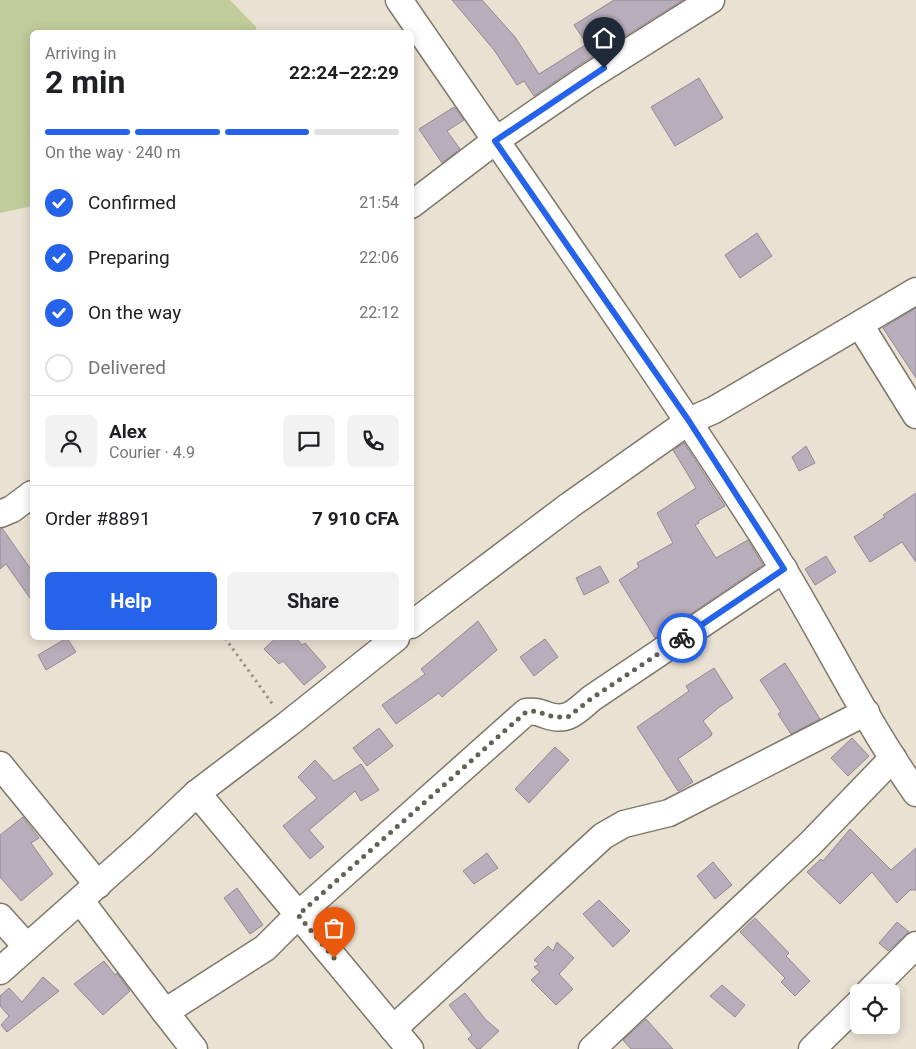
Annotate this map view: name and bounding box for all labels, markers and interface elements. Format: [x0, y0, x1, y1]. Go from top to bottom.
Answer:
pin [583, 17, 625, 68]
icon: home [590, 24, 618, 52]
text: Arriving in [45, 44, 116, 63]
text: 22:24–22:29 [289, 61, 399, 84]
text: 2 min [45, 63, 125, 101]
text: On the way · 240 m [45, 143, 181, 162]
icon: check [45, 189, 73, 217]
text: Confirmed [88, 191, 176, 214]
text: 21:54 [359, 193, 399, 212]
icon: check [45, 244, 73, 272]
text: Preparing [88, 246, 170, 269]
text: 22:06 [359, 248, 399, 267]
icon: check [45, 299, 73, 327]
text: On the way [88, 301, 181, 324]
text: 22:12 [359, 303, 399, 322]
text: Delivered [88, 356, 166, 379]
button: person [45, 415, 97, 467]
button: chat [283, 415, 335, 467]
button: phone [347, 415, 399, 467]
text: Alex [109, 420, 147, 443]
text: Courier · 4.9 [109, 443, 195, 462]
text: Order #8891 [45, 507, 151, 530]
text: 7 910 CFA [312, 507, 399, 530]
button: Help [45, 572, 217, 630]
button: Share [227, 572, 399, 630]
courier [657, 613, 707, 663]
icon: bike [668, 624, 696, 652]
pin [313, 907, 355, 958]
icon: bag [320, 914, 348, 942]
map controls [850, 984, 900, 1034]
button: locate [850, 984, 900, 1034]

